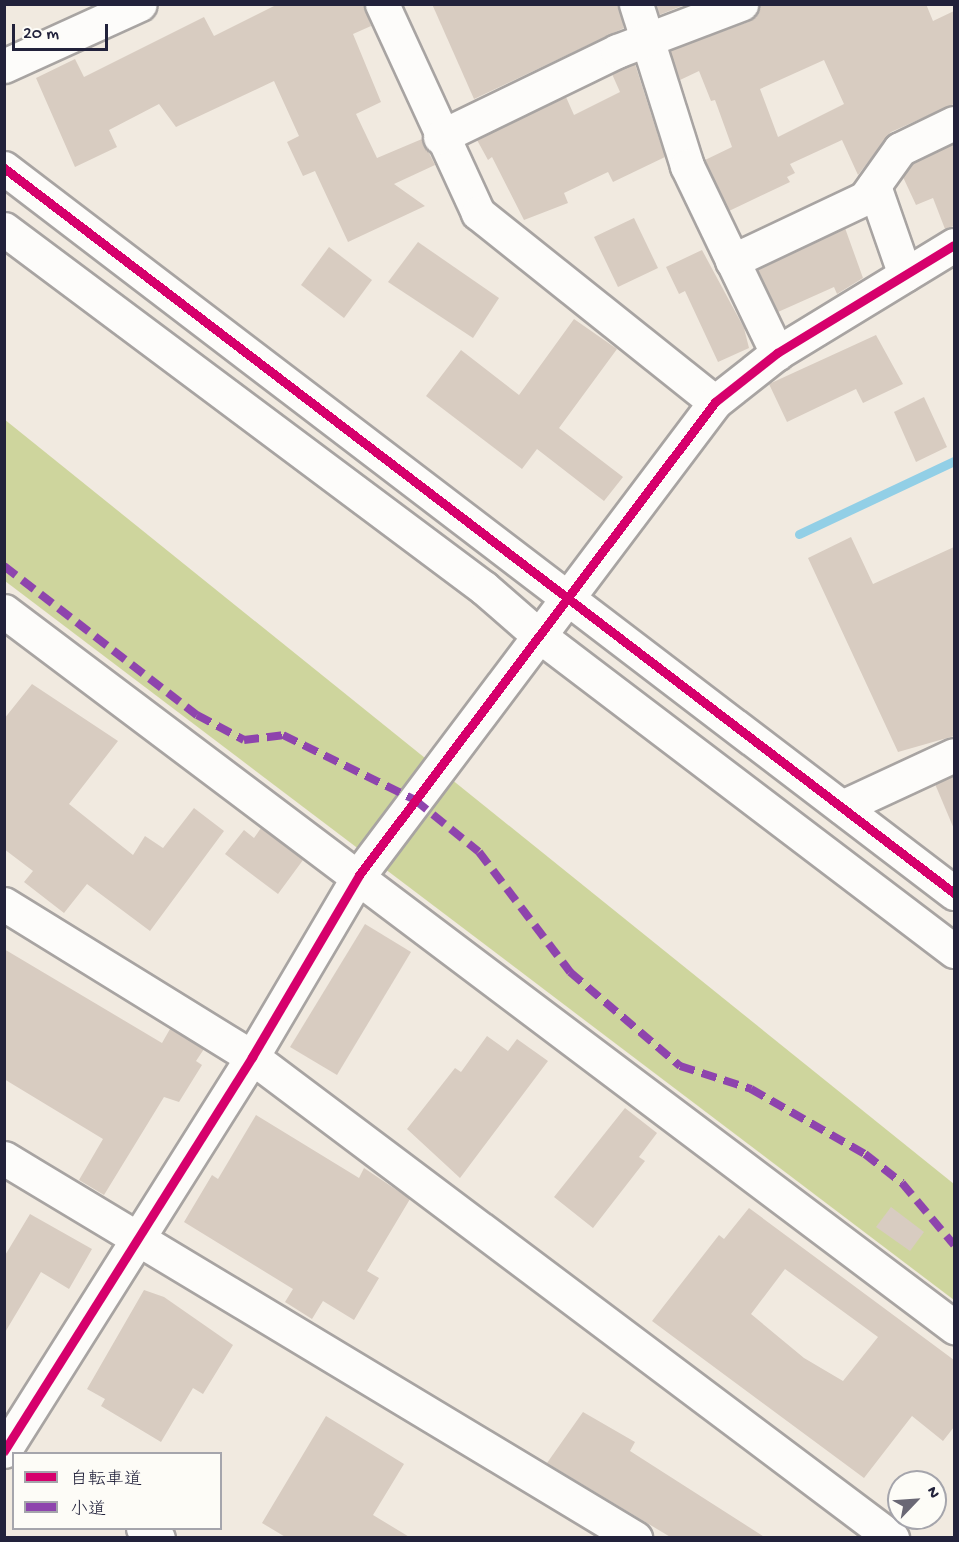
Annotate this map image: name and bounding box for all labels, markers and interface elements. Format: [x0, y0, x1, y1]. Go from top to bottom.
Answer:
scale bar [15, 12, 111, 50]
text: 20 m [23, 24, 59, 45]
legend [12, 1452, 222, 1530]
text: 自転車道 [70, 1470, 142, 1491]
north arrow [887, 1470, 947, 1530]
text: N [921, 1484, 943, 1502]
text: 小道 [70, 1500, 106, 1521]

